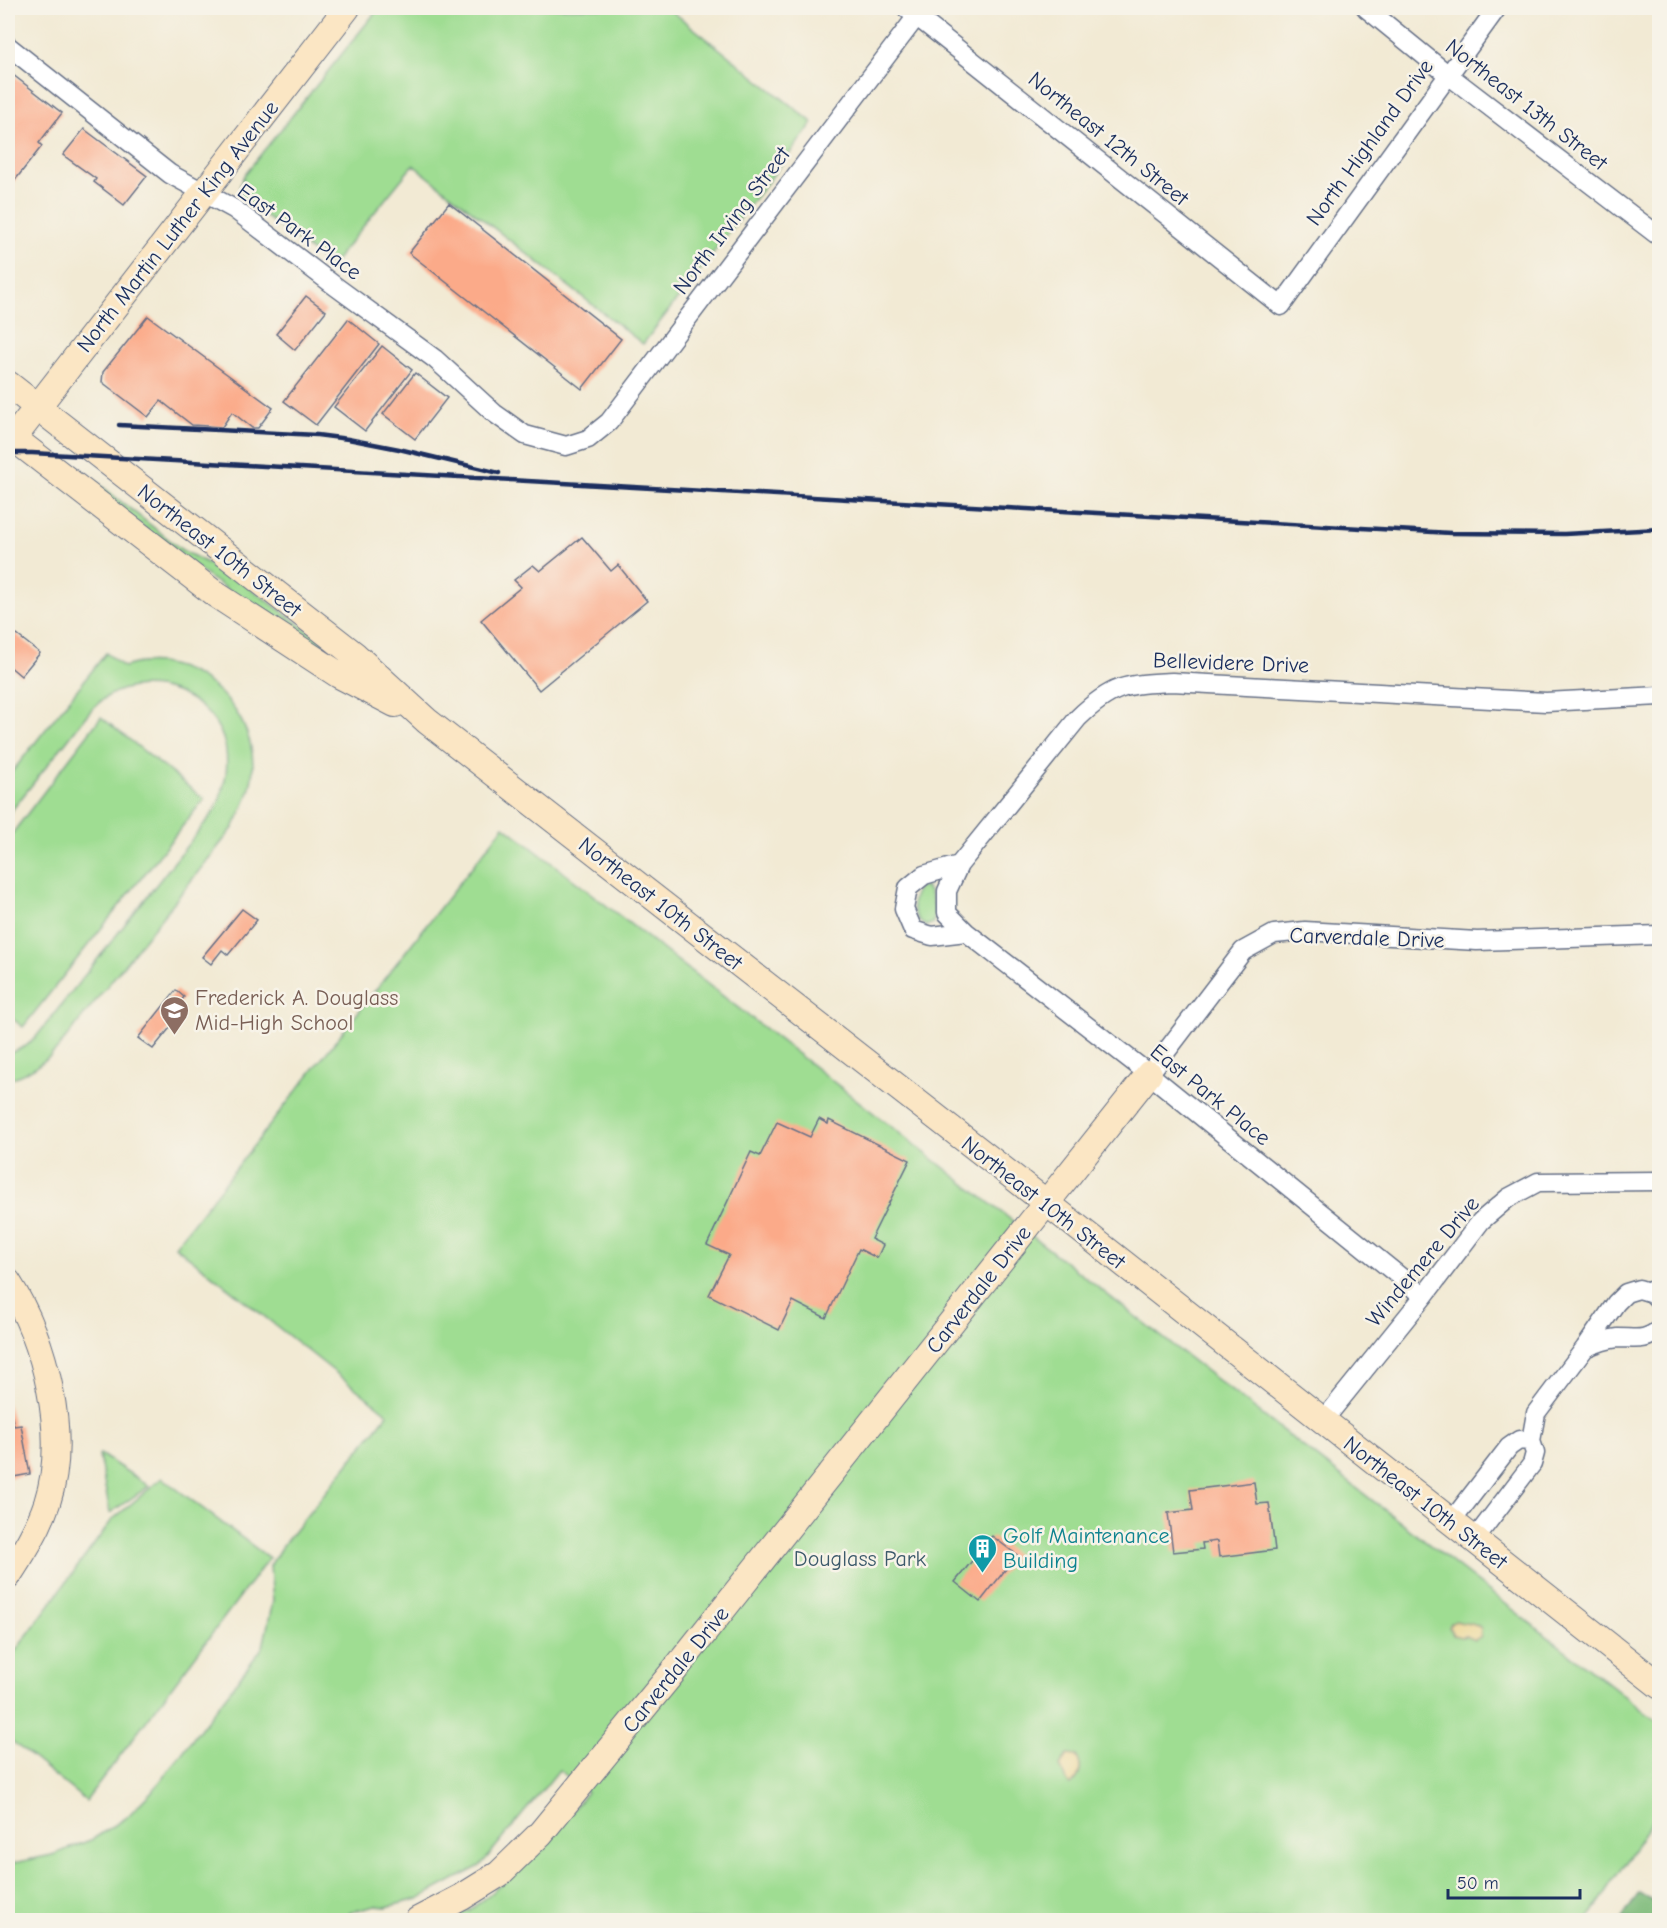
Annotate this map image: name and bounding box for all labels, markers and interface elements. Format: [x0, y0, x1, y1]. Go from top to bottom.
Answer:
street label: Northeast 13th Street [1440, 33, 1613, 177]
street label: North Highland Drive [1301, 54, 1439, 231]
street label: Northeast 12th Street [1023, 66, 1194, 212]
street label: North Martin Luther King Avenue [71, 96, 284, 358]
street label: North Irving Street [668, 141, 796, 300]
street label: East Park Place [232, 178, 367, 286]
street label: Northeast 10th Street [132, 479, 307, 623]
street label: Bellevidere Drive [1152, 647, 1309, 679]
street label: Northeast 10th Street [573, 832, 748, 976]
street label: Carverdale Drive [1289, 922, 1445, 954]
place label: Frederick A. Douglass Mid-High School [195, 985, 398, 1036]
school or university icon: Frederick A. Douglass Mid-High School [158, 994, 190, 1036]
street label: East Park Place [1145, 1038, 1276, 1151]
street label: Northeast 10th Street [956, 1131, 1131, 1275]
street label: Windemere Drive [1361, 1191, 1485, 1332]
street label: Carverdale Drive [921, 1221, 1037, 1359]
street label: Northeast 10th Street [1338, 1431, 1513, 1575]
place label: Golf Maintenance Building [1003, 1523, 1170, 1574]
building icon: Golf Maintenance Building [966, 1532, 998, 1574]
park label: Douglass Park [794, 1546, 927, 1572]
street label: Carverdale Drive [617, 1601, 735, 1738]
scale bar [1448, 1862, 1580, 1900]
text: 50 m [1457, 1873, 1499, 1894]

